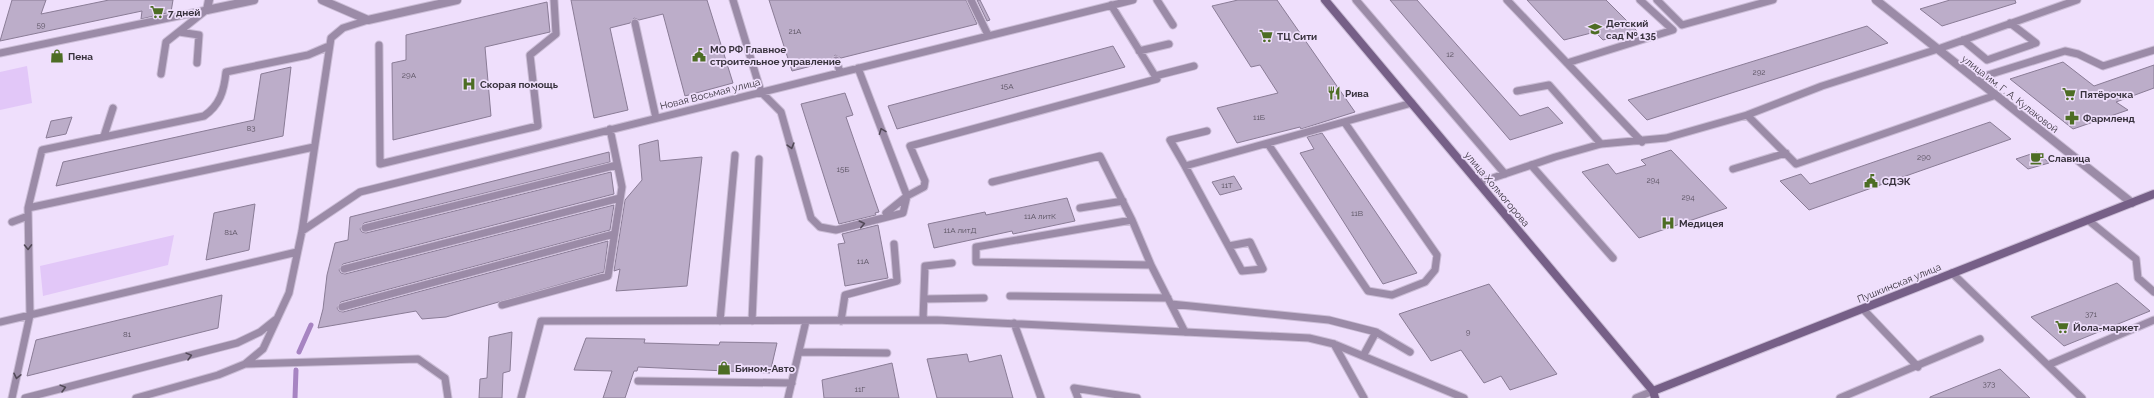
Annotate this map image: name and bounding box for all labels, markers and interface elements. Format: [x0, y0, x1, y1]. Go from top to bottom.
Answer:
supermarket icon: 7 дней [149, 4, 165, 20]
place label: 7 дней [168, 7, 200, 18]
place label: Детский сад № 135 [1606, 18, 1657, 41]
house number: 59 [36, 20, 46, 30]
school or university icon: Детский сад № 135 [1587, 21, 1603, 37]
house number: 21А [789, 26, 802, 36]
supermarket icon: ТЦ Сити [1258, 28, 1274, 44]
place label: ТЦ Сити [1277, 31, 1317, 42]
place label: МО РФ Главное строительное управление [710, 44, 841, 67]
public building icon: МО РФ Главное строительное управление [691, 47, 707, 63]
shop icon: Пена [49, 48, 65, 64]
house number: 12 [1446, 49, 1454, 59]
place label: Пена [68, 51, 93, 62]
street label: улица им. Г. А. Кулаковой [1960, 53, 2060, 135]
house number: 292 [1752, 67, 1766, 77]
house number: 29А [402, 70, 417, 80]
hospital icon: Скорая помощь [461, 76, 477, 92]
street label: Новая Восьмая улица [659, 76, 761, 112]
place label: Скорая помощь [480, 79, 559, 90]
house number: 15А [1000, 81, 1014, 91]
restaurant icon: Рива [1326, 85, 1342, 101]
supermarket icon: Пятёрочка [2061, 86, 2077, 102]
place label: Рива [1345, 88, 1369, 99]
place label: Пятёрочка [2080, 89, 2133, 100]
pharmacy icon: Фармленд [2064, 110, 2080, 126]
house number: 11Б [1253, 112, 1265, 122]
place label: Фармленд [2083, 113, 2136, 124]
house number: 83 [246, 123, 256, 133]
one-way arrow [878, 127, 886, 134]
one-way arrow [786, 142, 795, 149]
street label: улица Холмогорова [1462, 149, 1532, 229]
cafe icon: Славица [2029, 150, 2045, 166]
house number: 290 [1917, 152, 1931, 162]
place label: Славица [2048, 153, 2090, 164]
house number: 15Б [837, 164, 850, 174]
public building icon: СДЭК [1863, 173, 1879, 189]
house number: 294 [1646, 175, 1660, 185]
place label: СДЭК [1882, 176, 1911, 187]
house number: 11Т [1221, 180, 1233, 190]
house number: 294 [1681, 192, 1695, 202]
house number: 11В [1351, 208, 1363, 218]
house number: 11А литК [1024, 211, 1056, 221]
hospital icon: Медицея [1660, 215, 1676, 231]
place label: Медицея [1679, 218, 1724, 229]
one-way arrow [859, 220, 865, 228]
house number: 11А литД [943, 225, 977, 235]
house number: 81А [224, 227, 238, 237]
one-way arrow [24, 244, 33, 250]
house number: 11А [857, 256, 870, 266]
street label: Пушкинская улица [1855, 261, 1943, 305]
house number: 371 [2085, 309, 2098, 319]
supermarket icon: Йола-маркет [2054, 319, 2070, 335]
place label: Йола-маркет [2073, 322, 2138, 333]
house number: 9 [1466, 327, 1471, 337]
house number: 81 [123, 329, 132, 339]
one-way arrow [186, 352, 192, 360]
shop icon: Бином-Авто [716, 360, 732, 376]
place label: Бином-Авто [735, 363, 795, 374]
one-way arrow [13, 373, 21, 379]
house number: 373 [1983, 379, 1995, 389]
one-way arrow [59, 384, 66, 393]
house number: 11Г [855, 384, 865, 394]

